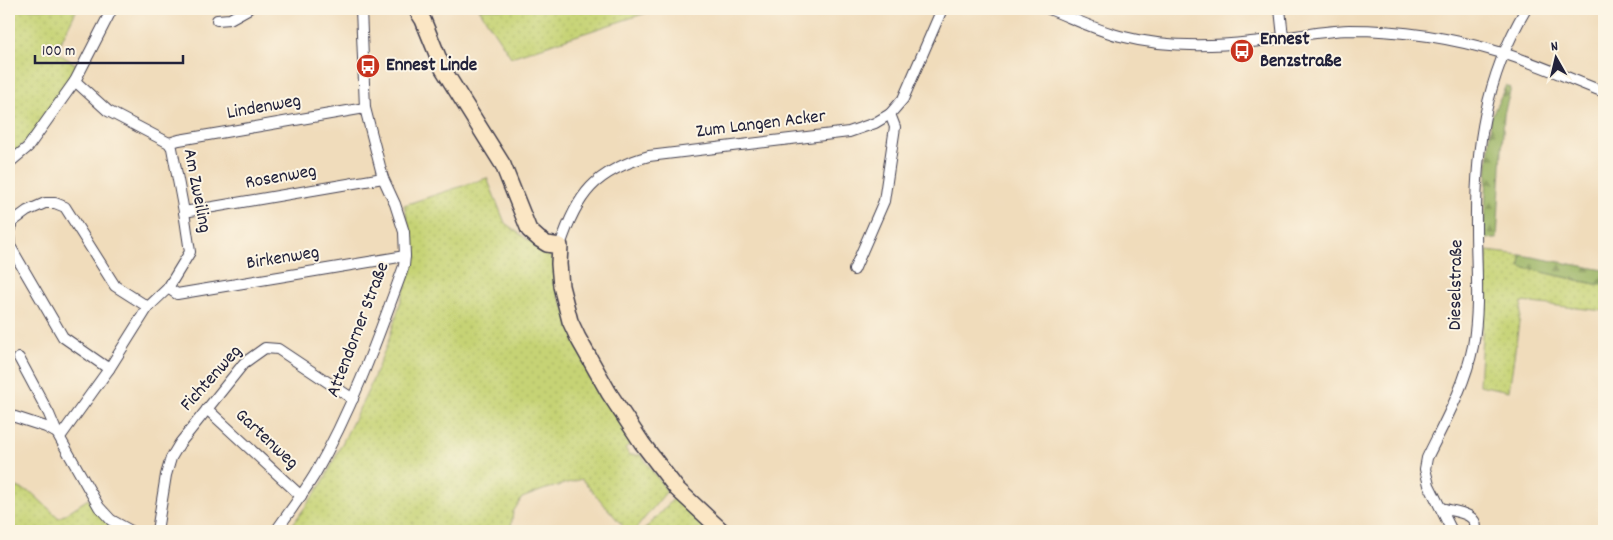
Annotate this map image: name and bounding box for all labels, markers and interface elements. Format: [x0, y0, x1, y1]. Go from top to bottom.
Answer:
place label: Ennest Benzstraße [1260, 27, 1342, 76]
scale bar [35, 32, 182, 64]
north arrow [1530, 32, 1580, 82]
text: N [1550, 37, 1559, 57]
bus stop icon: Ennest Benzstraße [1229, 38, 1255, 64]
text: 100 m [42, 41, 75, 63]
bus stop icon: Ennest Linde [355, 53, 381, 79]
place label: Ennest Linde [386, 53, 477, 80]
street label: Lindenweg [225, 88, 303, 128]
street label: Zum Langen Acker [695, 104, 827, 146]
street label: Am Zweiling [175, 147, 217, 235]
street label: Rosenweg [243, 158, 319, 198]
street label: Dieselstraße [1443, 239, 1471, 331]
street label: Birkenweg [245, 240, 321, 278]
street label: Attendorner Straße [321, 258, 397, 402]
street label: Fichtenweg [175, 340, 249, 418]
street label: Gartenweg [228, 403, 304, 477]

